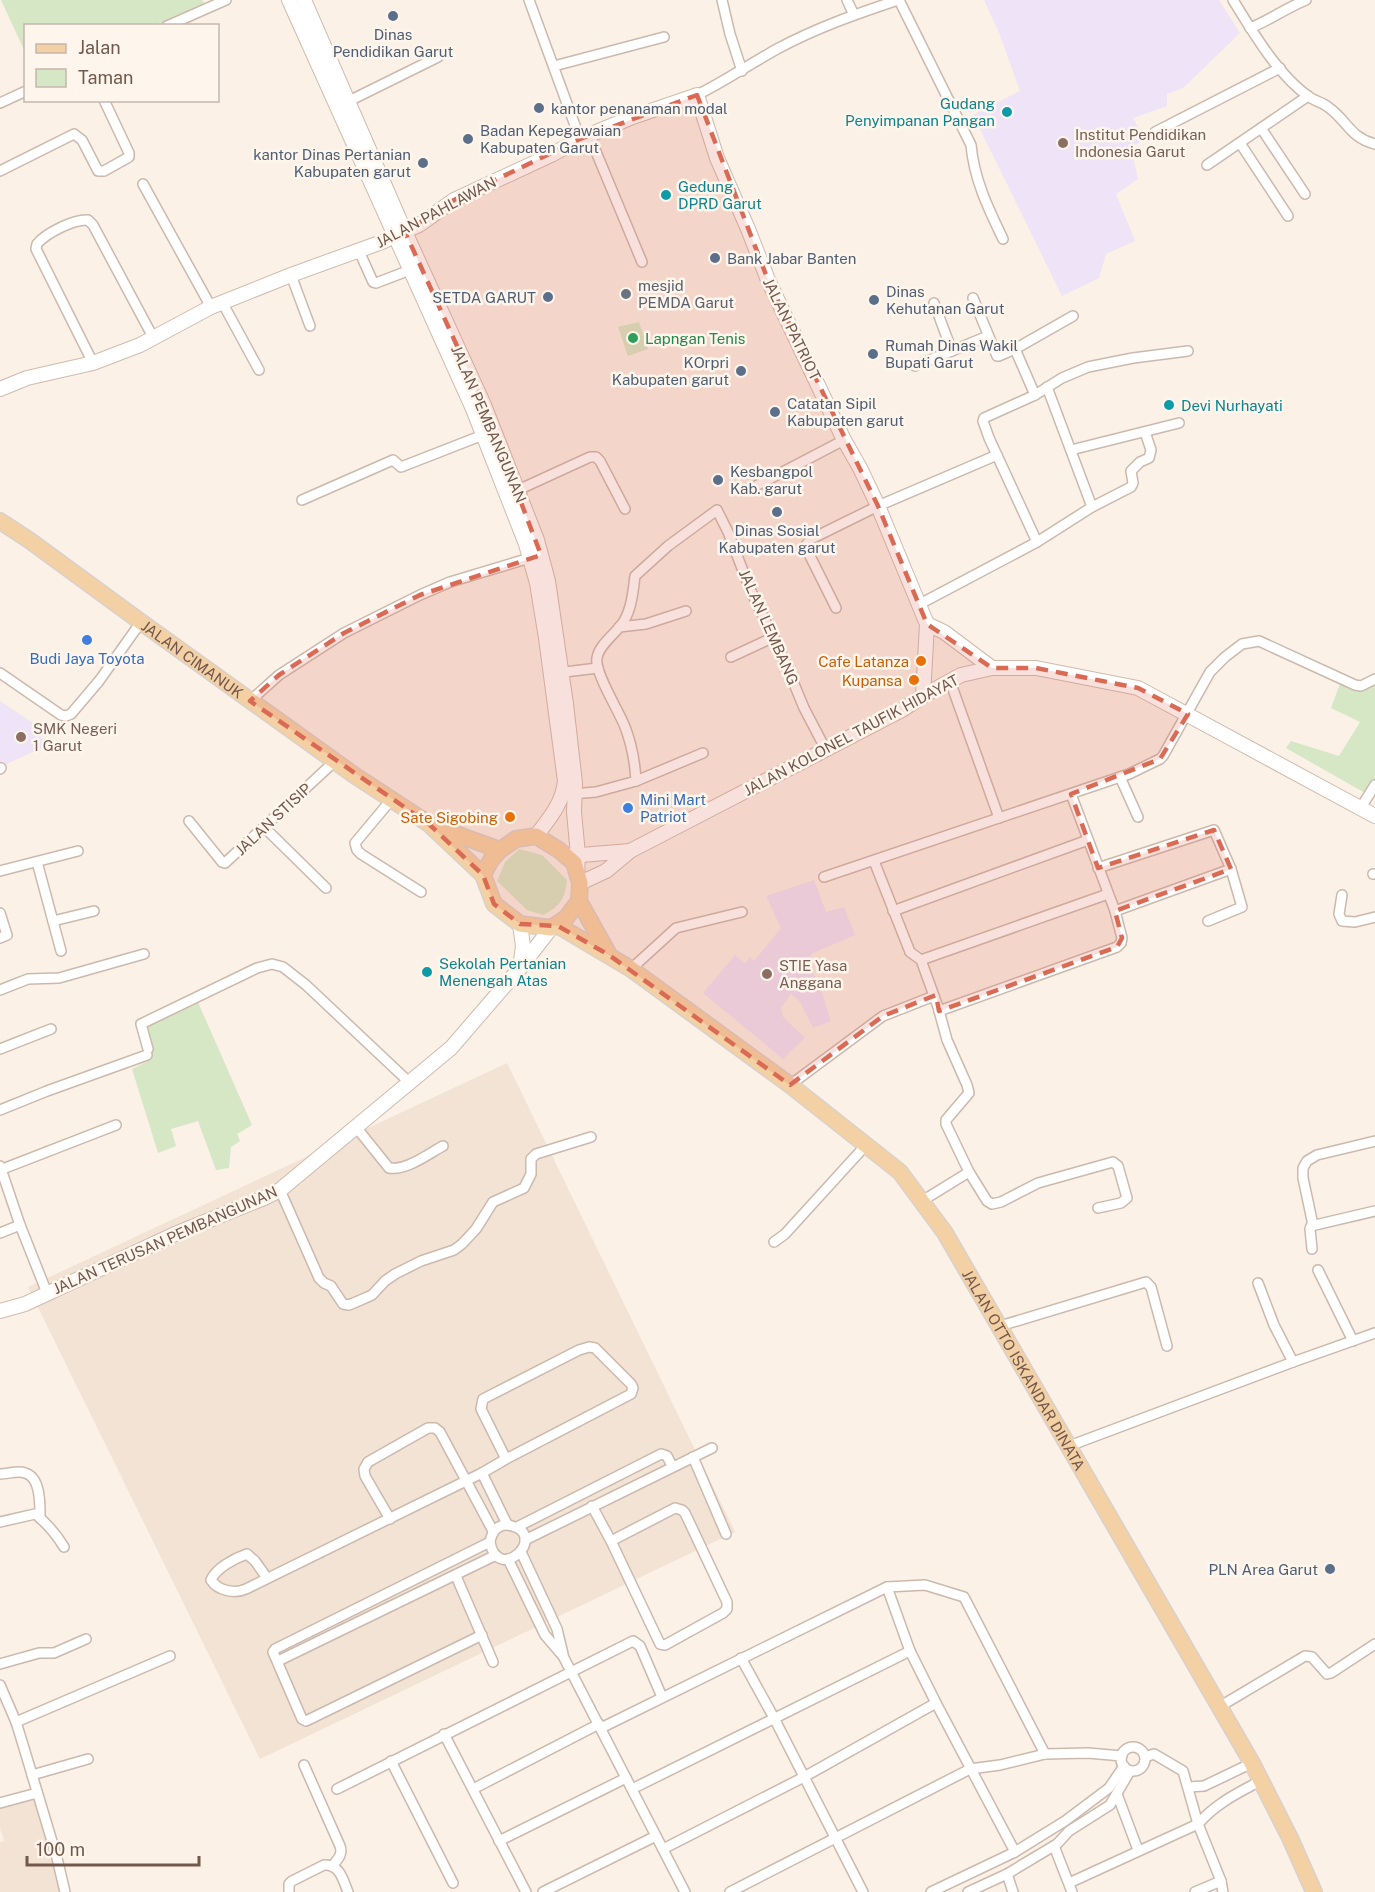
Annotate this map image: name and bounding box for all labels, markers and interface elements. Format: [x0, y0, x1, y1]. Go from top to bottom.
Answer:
marker: Dinas Pendidikan Garut [386, 9, 400, 23]
legend [24, 24, 219, 102]
place label: Dinas Pendidikan Garut [333, 26, 454, 60]
text: Jalan [78, 37, 121, 58]
text: Taman [78, 67, 133, 88]
place label: Gudang Penyimpanan Pangan [845, 95, 995, 129]
place label: kantor penanaman modal [551, 100, 728, 117]
marker: kantor penanaman modal [532, 101, 546, 115]
marker: Gudang Penyimpanan Pangan [1000, 105, 1014, 119]
place label: Badan Kepegawaian Kabupaten Garut [480, 122, 621, 156]
place label: Institut Pendidikan Indonesia Garut [1075, 126, 1206, 160]
marker: Badan Kepegawaian Kabupaten Garut [461, 132, 475, 146]
marker: Institut Pendidikan Indonesia Garut [1056, 136, 1070, 150]
place label: kantor Dinas Pertanian Kabupaten garut [253, 146, 411, 180]
marker: kantor Dinas Pertanian Kabupaten garut [416, 156, 430, 170]
street label: JALAN PAHLAWAN [373, 173, 499, 251]
place label: Gedung DPRD Garut [678, 178, 762, 212]
marker: Gedung DPRD Garut [659, 188, 673, 202]
place label: Bank Jabar Banten [727, 250, 856, 267]
marker: Bank Jabar Banten [708, 251, 722, 265]
street label: JALAN PATRIOT [760, 275, 824, 383]
place label: mesjid PEMDA Garut [638, 277, 734, 311]
place label: Dinas Kehutanan Garut [886, 283, 1005, 317]
marker: mesjid PEMDA Garut [619, 287, 633, 301]
place label: SETDA GARUT [432, 289, 536, 306]
marker: SETDA GARUT [541, 290, 555, 304]
marker: Dinas Kehutanan Garut [867, 293, 881, 307]
place label: Lapngan Tenis [645, 330, 745, 347]
marker: Lapngan Tenis [626, 331, 640, 345]
place label: Rumah Dinas Wakil Bupati Garut [885, 337, 1018, 371]
street label: JALAN PEMBANGUNAN [448, 343, 530, 505]
marker: Rumah Dinas Wakil Bupati Garut [866, 347, 880, 361]
place label: KOrpri Kabupaten garut [612, 354, 729, 388]
marker: KOrpri Kabupaten garut [734, 364, 748, 378]
place label: Catatan Sipil Kabupaten garut [787, 395, 904, 429]
place label: Devi Nurhayati [1181, 397, 1283, 414]
marker: Devi Nurhayati [1162, 398, 1176, 412]
marker: Catatan Sipil Kabupaten garut [768, 405, 782, 419]
place label: Kesbangpol Kab. garut [730, 463, 813, 497]
marker: Kesbangpol Kab. garut [711, 473, 725, 487]
marker: Dinas Sosial Kabupaten garut [770, 505, 784, 519]
place label: Dinas Sosial Kabupaten garut [718, 522, 836, 556]
street label: JALAN LEMBANG [736, 567, 802, 687]
street label: JALAN CIMANUK [138, 617, 247, 701]
marker: Budi Jaya Toyota [80, 633, 94, 647]
place label: Budi Jaya Toyota [29, 650, 145, 667]
place label: Cafe Latanza [818, 653, 909, 670]
marker: Cafe Latanza [914, 654, 928, 668]
street label: JALAN KOLONEL TAUFIK HIDAYAT [741, 671, 961, 799]
place label: Kupansa [842, 672, 902, 689]
marker: Kupansa [907, 673, 921, 687]
place label: SMK Negeri 1 Garut [33, 720, 117, 754]
marker: SMK Negeri 1 Garut [14, 730, 28, 744]
street label: JALAN STISIP [232, 779, 315, 858]
place label: Mini Mart Patriot [640, 791, 706, 825]
marker: Mini Mart Patriot [621, 801, 635, 815]
place label: Sate Sigobing [400, 809, 498, 826]
marker: Sate Sigobing [503, 810, 517, 824]
place label: Sekolah Pertanian Menengah Atas [439, 955, 566, 989]
place label: STIE Yasa Anggana [779, 957, 847, 991]
marker: Sekolah Pertanian Menengah Atas [420, 965, 434, 979]
marker: STIE Yasa Anggana [760, 967, 774, 981]
street label: JALAN TERUSAN PEMBANGUNAN [50, 1183, 280, 1297]
street label: JALAN OTTO ISKANDAR DINATA [959, 1266, 1089, 1473]
place label: PLN Area Garut [1208, 1561, 1318, 1578]
marker: PLN Area Garut [1323, 1562, 1337, 1576]
scale bar [27, 1829, 200, 1867]
text: 100 m [36, 1839, 85, 1860]

